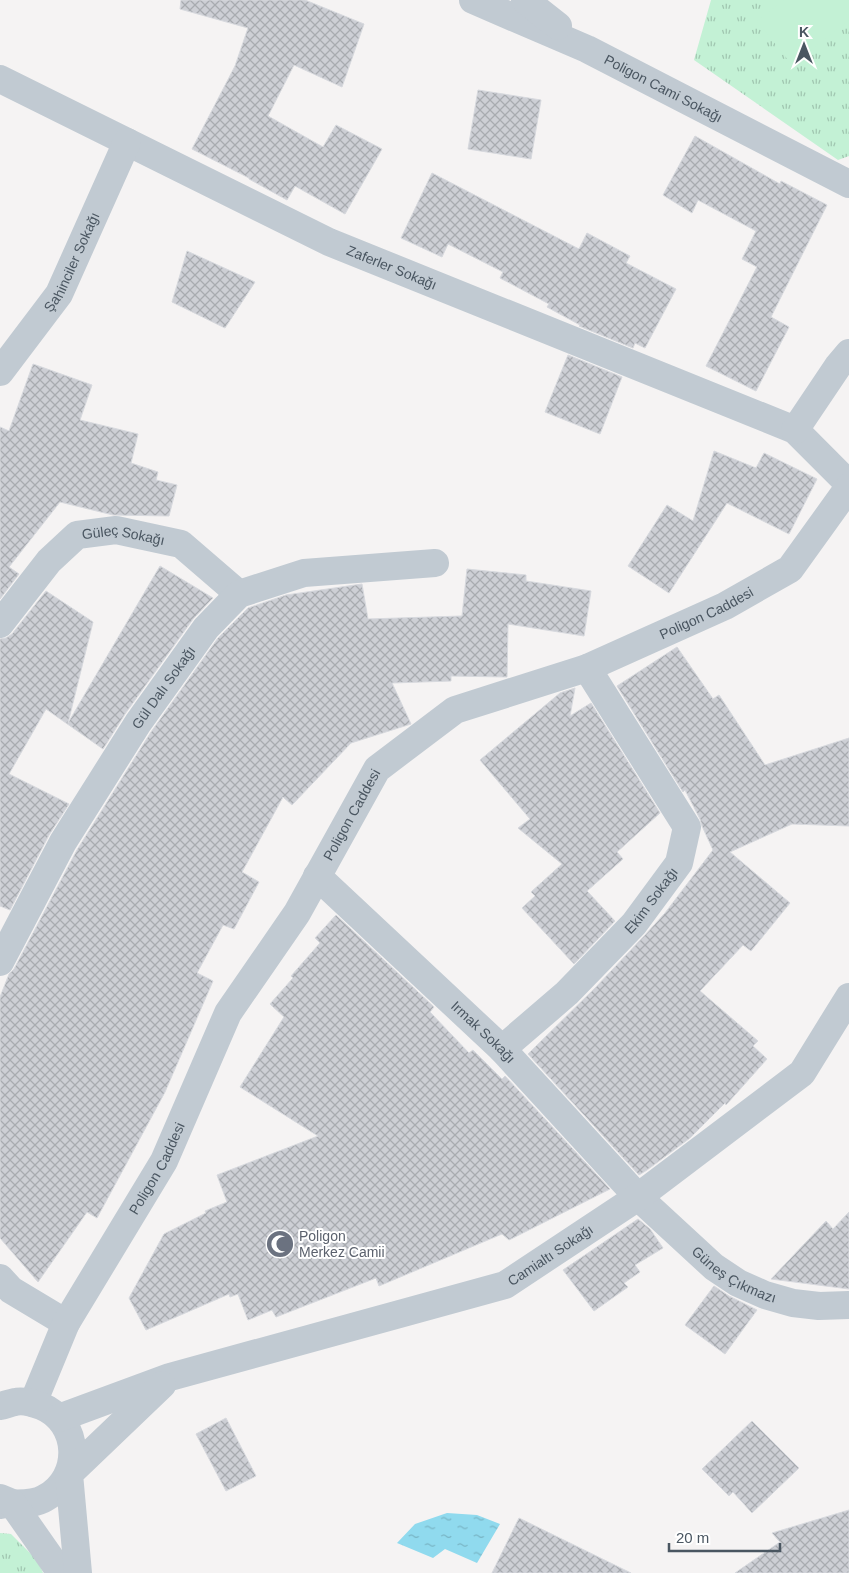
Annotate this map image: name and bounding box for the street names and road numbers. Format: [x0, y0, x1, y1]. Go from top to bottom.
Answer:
street label: Poligon Cami Sokağı [602, 51, 725, 125]
street label: Şahinciler Sokağı [40, 210, 103, 315]
street label: Zaferler Sokağı [344, 242, 439, 293]
street label: Güleç Sokağı [81, 522, 166, 548]
street label: Poligon Caddesi [657, 584, 756, 642]
street label: Gül Dalı Sokağı [128, 643, 199, 732]
street label: Poligon Caddesi [320, 766, 383, 863]
street label: Ekim Sokağı [621, 864, 681, 937]
street label: Irmak Sokağı [448, 998, 519, 1066]
street label: Poligon Caddesi [126, 1120, 188, 1217]
street label: Camialtı Sokağı [505, 1221, 596, 1289]
street label: Güneş Çıkmazı [689, 1243, 778, 1306]

